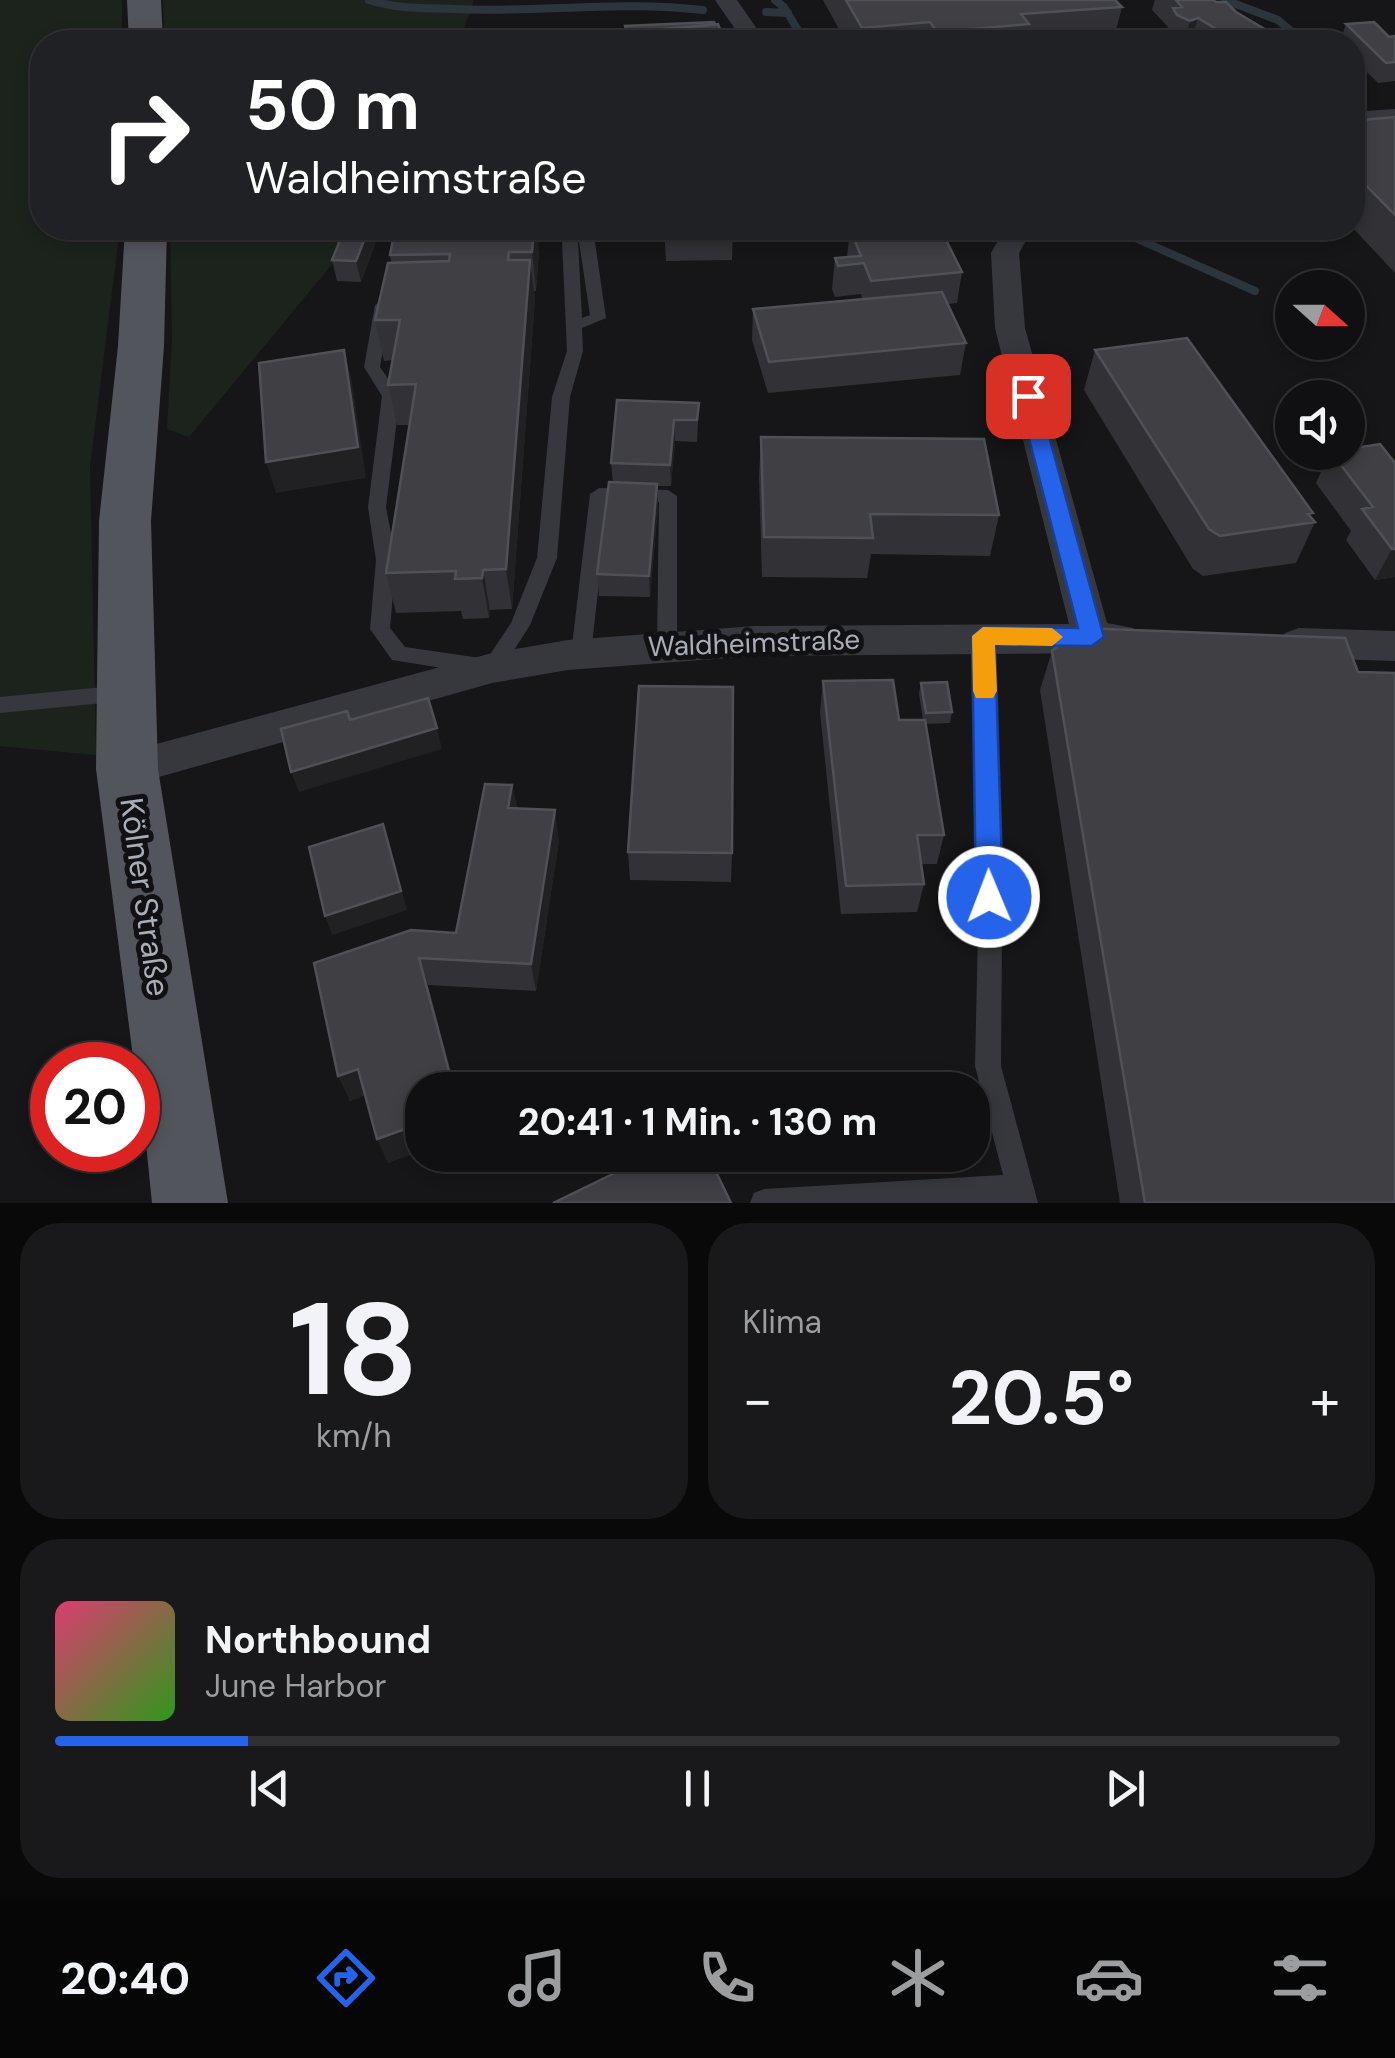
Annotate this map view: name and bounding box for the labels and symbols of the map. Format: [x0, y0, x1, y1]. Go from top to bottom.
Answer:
north arrow [1275, 270, 1365, 360]
pin [986, 354, 1071, 439]
street label: Waldheimstraße [647, 621, 861, 665]
street label: Kölner Straße [110, 795, 180, 999]
position arrow [937, 845, 1041, 949]
speed limit sign: 20 [30, 1042, 160, 1172]

